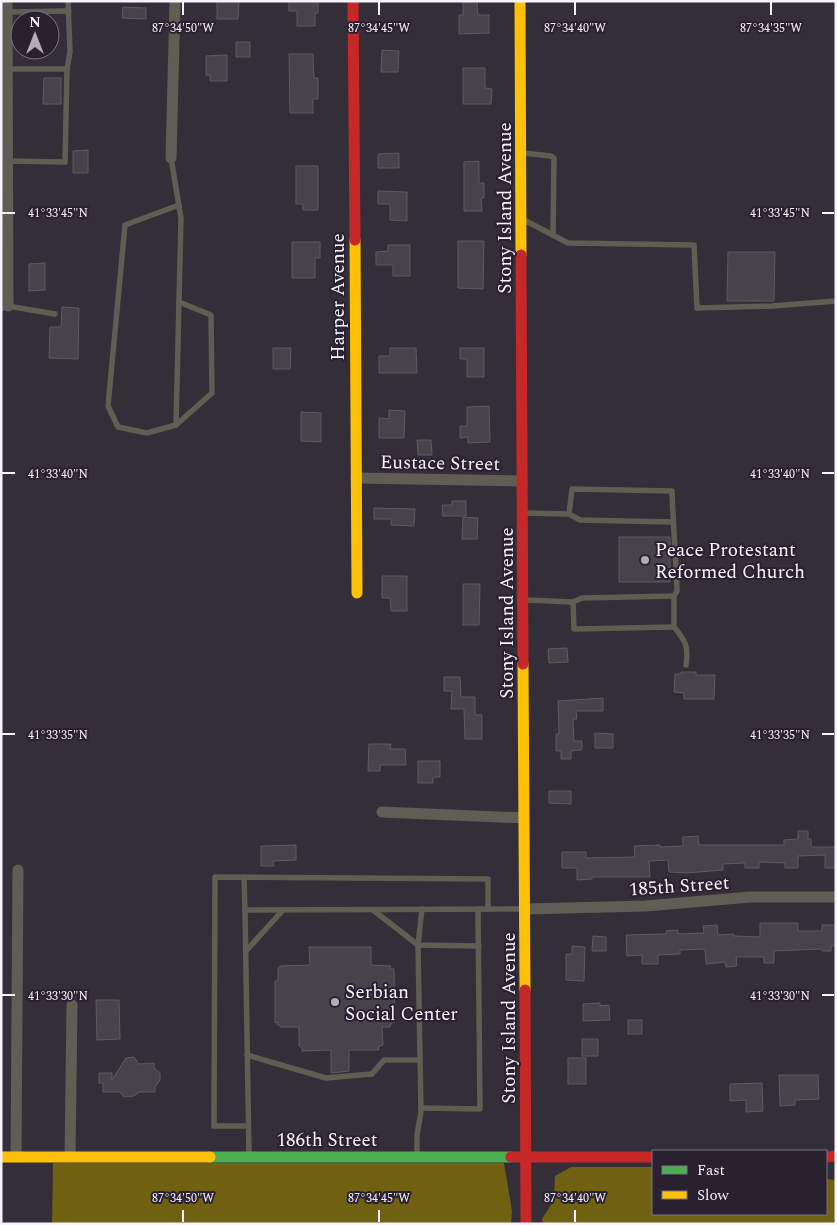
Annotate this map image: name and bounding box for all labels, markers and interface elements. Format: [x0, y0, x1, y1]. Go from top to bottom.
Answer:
north arrow [10, 10, 60, 60]
text: N [29, 12, 41, 33]
text: 87°34'50"W [152, 19, 214, 38]
text: 87°34'45"W [348, 19, 410, 38]
text: 87°34'40"W [544, 19, 606, 38]
text: 87°34'35"W [740, 19, 802, 38]
street label: Stony Island Avenue [491, 122, 520, 294]
text: 41°33'45"N [28, 204, 88, 223]
text: 41°33'45"N [750, 204, 810, 223]
street label: Harper Avenue [324, 233, 353, 361]
street label: Eustace Street [380, 448, 500, 479]
text: 41°33'40"N [28, 465, 88, 484]
text: 41°33'40"N [750, 465, 810, 484]
street label: Stony Island Avenue [493, 527, 522, 699]
place label: Peace Protestant Reformed Church [655, 536, 805, 587]
marker: Peace Protestant Reformed Church [639, 554, 651, 566]
text: 41°33'35"N [28, 726, 88, 745]
text: 41°33'35"N [750, 726, 810, 745]
street label: 185th Street [628, 868, 731, 904]
street label: Stony Island Avenue [495, 932, 524, 1104]
place label: Serbian Social Center [345, 978, 458, 1029]
text: 41°33'30"N [28, 987, 88, 1006]
text: 41°33'30"N [750, 987, 810, 1006]
marker: Serbian Social Center [329, 996, 341, 1008]
street label: 186th Street [277, 1126, 378, 1155]
legend [652, 1150, 827, 1215]
text: Fast [697, 1159, 725, 1182]
text: Slow [697, 1184, 729, 1207]
text: 87°34'50"W [152, 1189, 214, 1208]
text: 87°34'45"W [348, 1189, 410, 1208]
text: 87°34'40"W [544, 1189, 606, 1208]

